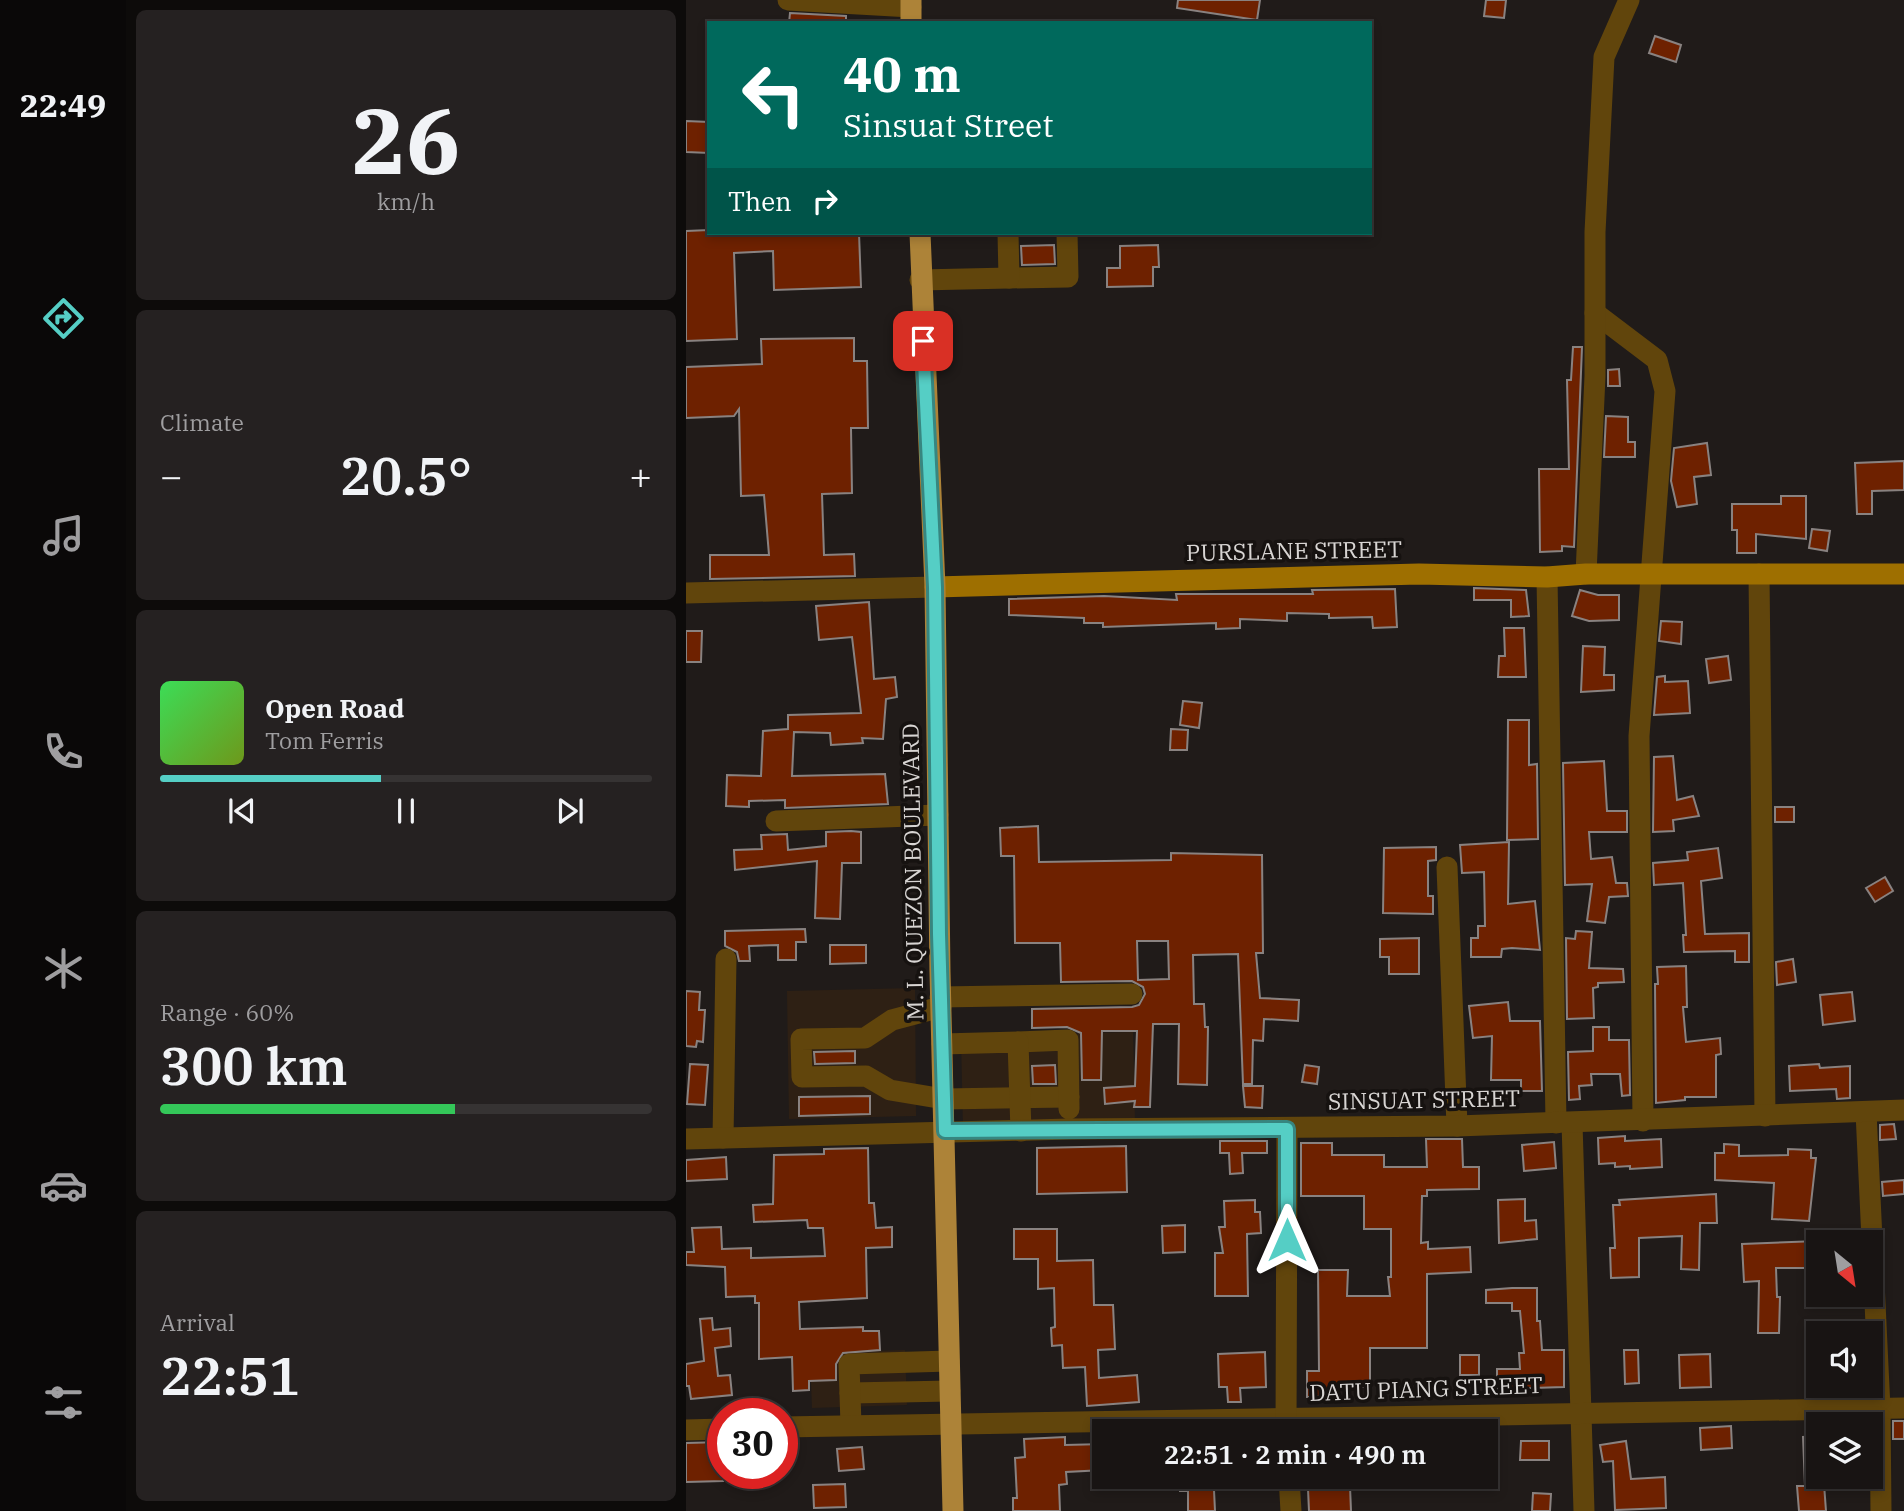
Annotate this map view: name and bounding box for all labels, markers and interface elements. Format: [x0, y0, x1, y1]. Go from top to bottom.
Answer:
text: 40 m [843, 42, 961, 105]
icon: left [728, 49, 819, 140]
text: 26 [351, 81, 461, 199]
text: 22:49 [20, 84, 106, 126]
text: Sinsuat Street [843, 104, 1054, 146]
icon: right [806, 182, 844, 220]
text: Then [728, 184, 792, 218]
text: km/h [377, 186, 435, 216]
icon: directions [39, 294, 88, 343]
pin [893, 311, 953, 371]
icon: arrive [904, 322, 942, 360]
text: Climate [160, 407, 244, 437]
text: 20.5° [340, 442, 472, 509]
text: − [160, 451, 183, 500]
text: + [629, 451, 652, 500]
icon: music [39, 511, 88, 560]
street label: PURSLANE STREET [1186, 533, 1402, 567]
text: Open Road [265, 691, 404, 725]
street label: M. L. QUEZON BOULEVARD [894, 723, 930, 1021]
text: Tom Ferris [265, 725, 384, 755]
icon: phone [39, 727, 88, 776]
icon: previous [223, 792, 261, 830]
icon: pause [387, 792, 425, 830]
icon: next [551, 792, 589, 830]
icon: climate [39, 944, 88, 993]
text: Range · 60% [160, 997, 294, 1027]
text: 300 km [160, 1032, 348, 1099]
street label: SINSUAT STREET [1328, 1082, 1520, 1116]
icon: car [39, 1161, 88, 1210]
position arrow [1250, 1203, 1324, 1277]
north arrow [1806, 1230, 1883, 1307]
map controls [1806, 1230, 1883, 1489]
text: Arrival [160, 1307, 235, 1337]
button: sound [1806, 1321, 1883, 1398]
text: 22:51 [160, 1342, 300, 1409]
street label: DATU PIANG STREET [1309, 1369, 1543, 1407]
icon: filters [39, 1378, 88, 1427]
speed limit sign: 30 [707, 1398, 798, 1489]
button: layers [1806, 1412, 1883, 1489]
text: 22:51 · 2 min · 490 m [1164, 1437, 1426, 1471]

